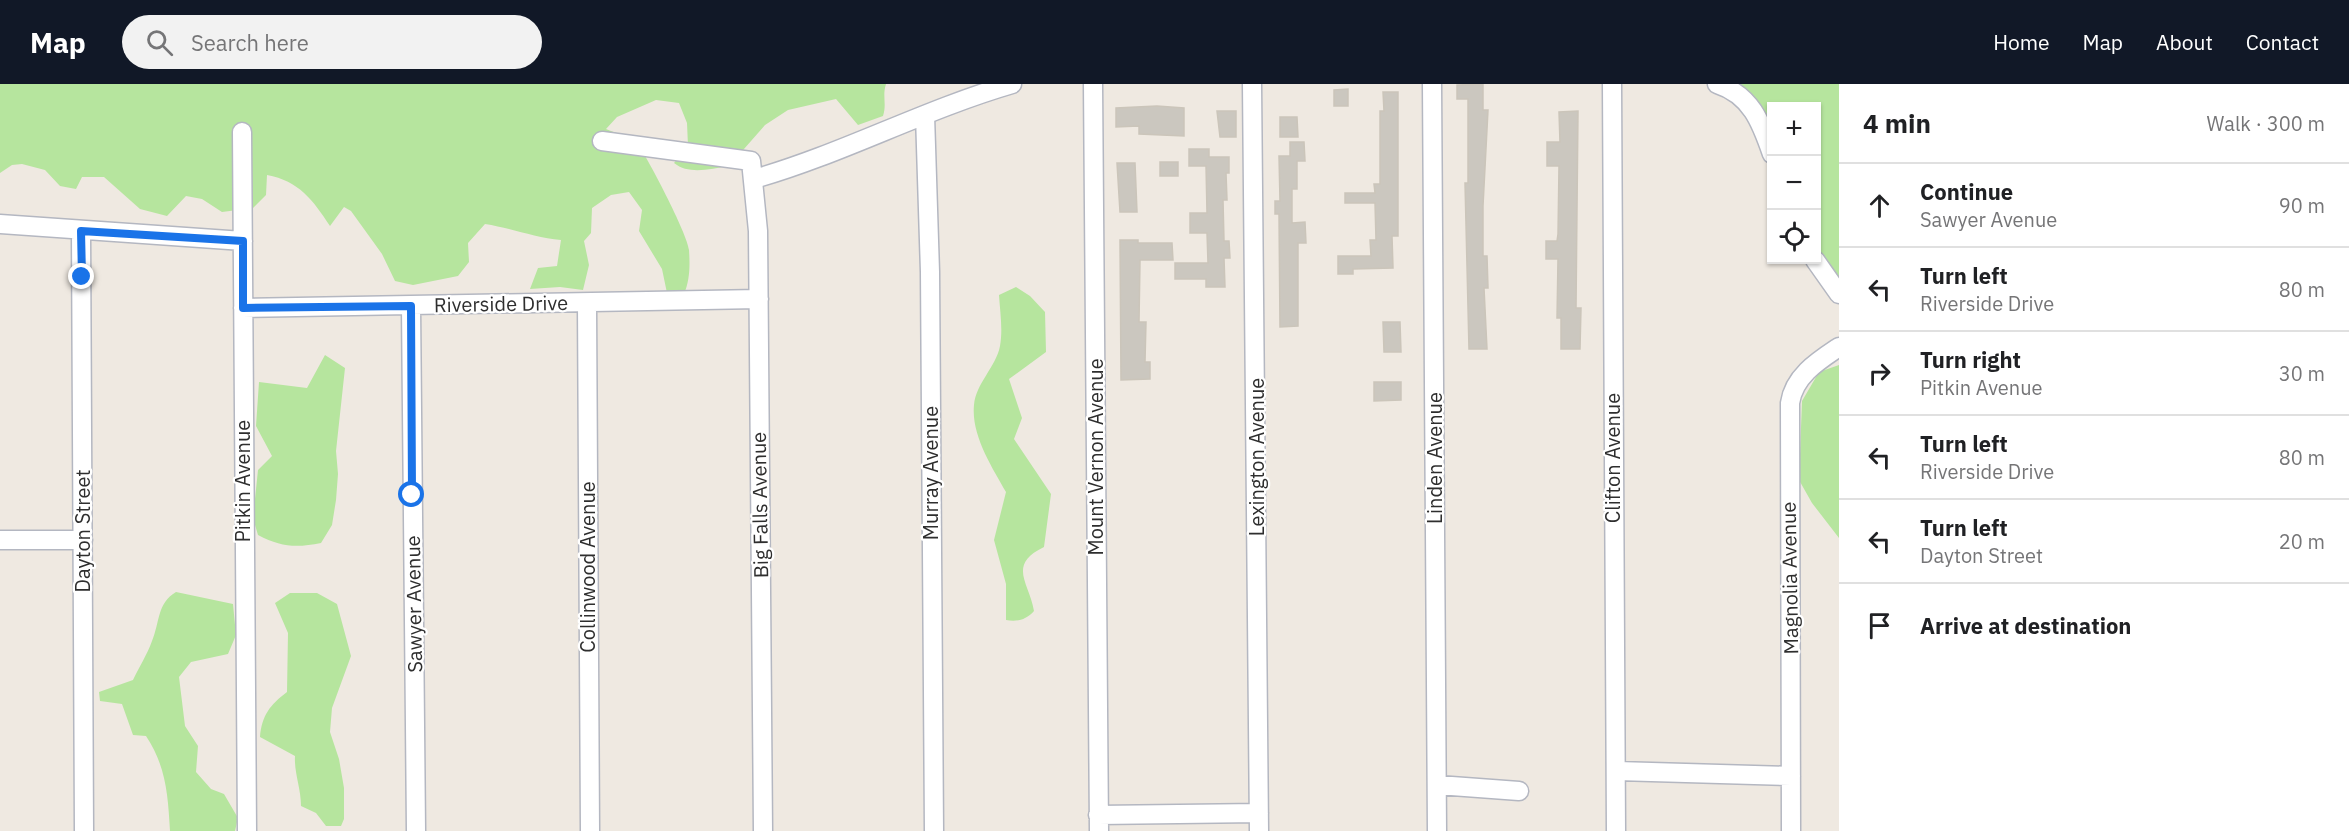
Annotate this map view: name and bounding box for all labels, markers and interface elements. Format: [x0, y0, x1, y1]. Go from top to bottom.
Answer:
search box [122, 15, 542, 69]
text: Map [30, 24, 86, 61]
icon: search [143, 26, 176, 59]
text: Search here [191, 28, 309, 57]
text: Home [1993, 28, 2050, 56]
text: Map [2083, 28, 2123, 56]
text: About [2156, 28, 2213, 56]
text: Contact [2246, 28, 2319, 56]
map controls [1767, 102, 1821, 264]
button: + [1767, 102, 1821, 156]
text: 4 min [1863, 106, 1931, 140]
text: Walk · 300 m [2207, 110, 2325, 137]
button: − [1767, 156, 1821, 210]
text: Continue [1920, 177, 2013, 206]
icon: ahead [1863, 189, 1896, 222]
text: 90 m [2279, 192, 2325, 219]
text: Sawyer Avenue [1920, 206, 2057, 233]
button: locate [1767, 210, 1821, 264]
text: Turn left [1920, 261, 2008, 290]
route end [68, 263, 94, 289]
icon: left [1863, 273, 1896, 306]
text: 80 m [2279, 276, 2325, 303]
street label: Riverside Drive [434, 289, 568, 318]
text: Riverside Drive [1920, 290, 2054, 317]
text: Turn right [1920, 345, 2021, 374]
icon: right [1863, 357, 1896, 390]
street label: Mount Vernon Avenue [1082, 358, 1109, 556]
text: 30 m [2279, 360, 2325, 387]
text: Pitkin Avenue [1920, 374, 2043, 401]
street label: Lexington Avenue [1243, 378, 1270, 536]
street label: Linden Avenue [1421, 392, 1448, 524]
street label: Clifton Avenue [1599, 393, 1626, 523]
street label: Murray Avenue [917, 406, 944, 540]
street label: Pitkin Avenue [229, 420, 256, 542]
text: Turn left [1920, 429, 2008, 458]
street label: Big Falls Avenue [745, 432, 774, 578]
icon: left [1863, 441, 1896, 474]
text: 80 m [2279, 444, 2325, 471]
text: Riverside Drive [1920, 458, 2054, 485]
street label: Dayton Street [69, 469, 96, 593]
route start [398, 481, 424, 507]
street label: Collinwood Avenue [574, 481, 601, 653]
street label: Magnolia Avenue [1775, 501, 1804, 655]
text: Turn left [1920, 513, 2008, 542]
icon: left [1863, 525, 1896, 558]
text: 20 m [2279, 528, 2325, 555]
street label: Sawyer Avenue [399, 535, 428, 673]
text: Dayton Street [1920, 542, 2043, 569]
icon: arrive [1863, 609, 1896, 642]
text: Arrive at destination [1920, 611, 2131, 640]

